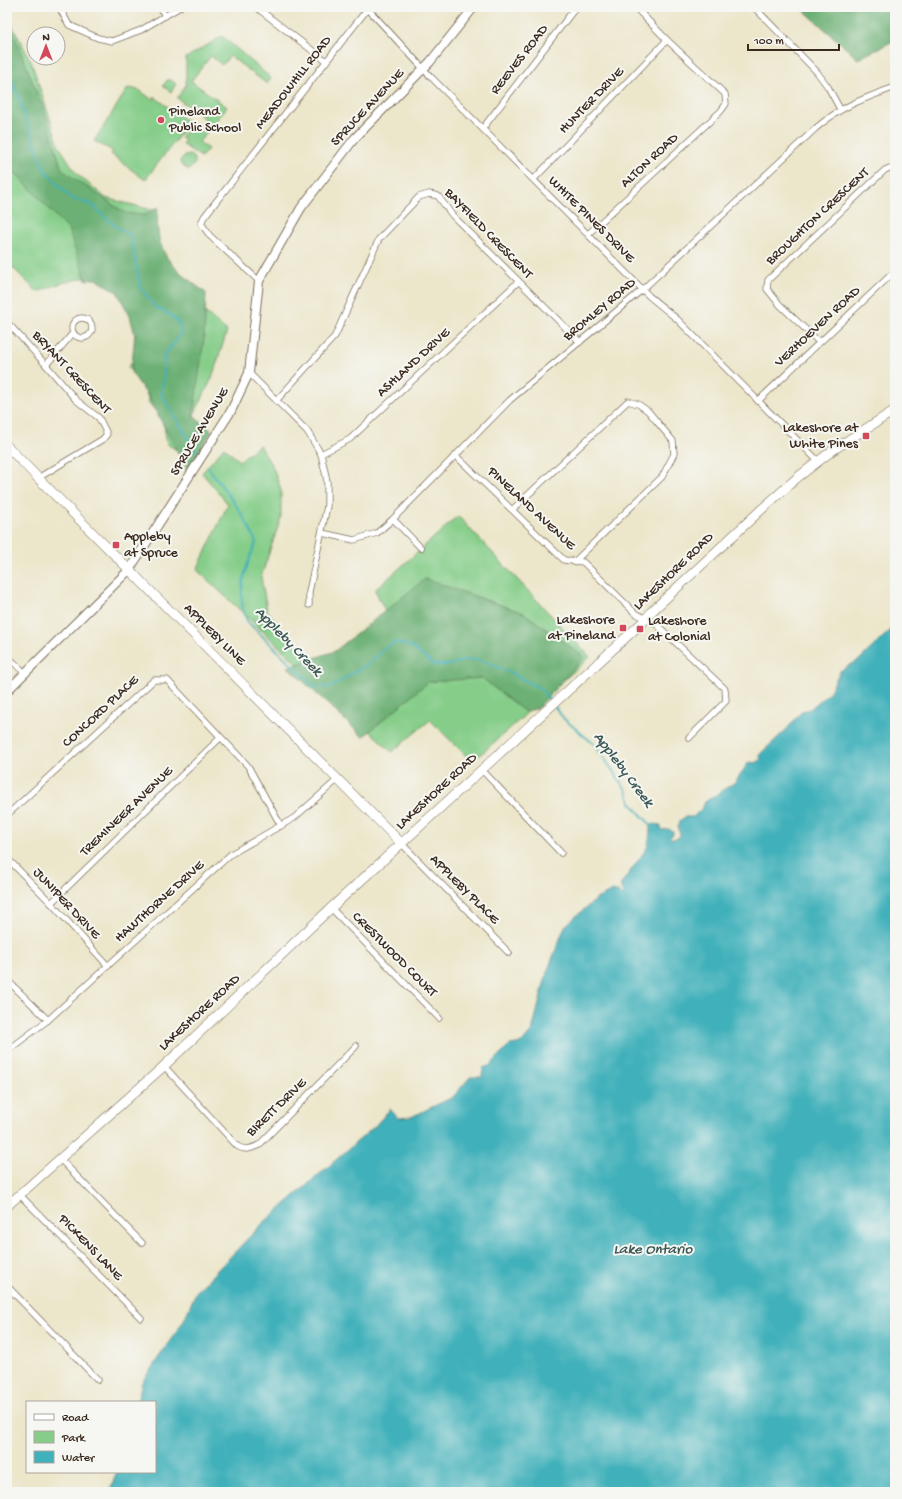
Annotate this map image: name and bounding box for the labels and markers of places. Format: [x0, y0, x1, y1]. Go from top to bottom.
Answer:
place label: Pineland Public School [168, 104, 241, 137]
marker: Pineland Public School [156, 115, 166, 125]
place label: Lakeshore at White Pines [783, 420, 859, 453]
marker: Lakeshore at White Pines [861, 431, 871, 441]
place label: Appleby at Spruce [124, 529, 178, 562]
marker: Appleby at Spruce [111, 540, 121, 550]
place label: Lakeshore at Pineland [548, 612, 617, 645]
place label: Lakeshore at Colonial [648, 613, 711, 646]
marker: Lakeshore at Pineland [618, 623, 628, 633]
marker: Lakeshore at Colonial [635, 624, 645, 634]

